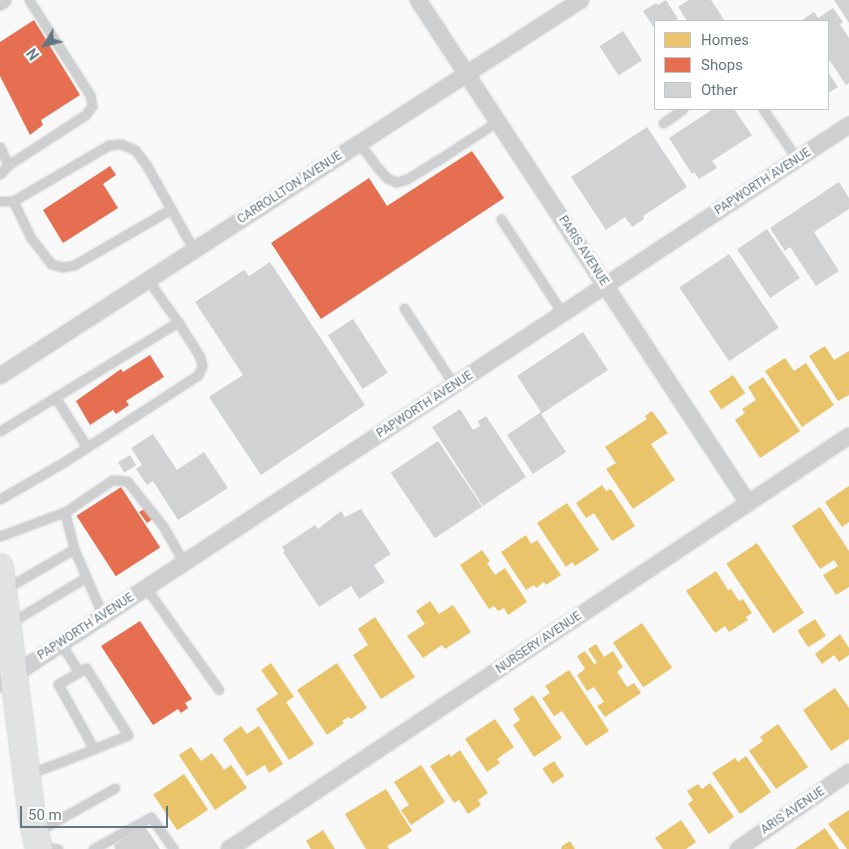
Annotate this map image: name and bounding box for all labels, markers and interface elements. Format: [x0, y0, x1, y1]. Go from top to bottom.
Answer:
north arrow [20, 20, 70, 70]
legend [654, 20, 829, 110]
text: Homes [701, 31, 749, 49]
text: N [24, 45, 42, 63]
text: Shops [701, 56, 743, 74]
text: Other [701, 81, 738, 99]
street label: PAPWORTH AVENUE [712, 146, 814, 218]
street label: CARROLLTON AVENUE [235, 149, 345, 227]
street label: PARIS AVENUE [555, 213, 611, 289]
street label: PAPWORTH AVENUE [374, 369, 476, 441]
street label: PAPWORTH AVENUE [35, 591, 137, 663]
street label: NURSERY AVENUE [494, 609, 584, 677]
street label: ARIS AVENUE [758, 784, 828, 838]
scale bar [22, 796, 170, 828]
text: 50 m [28, 806, 62, 824]

